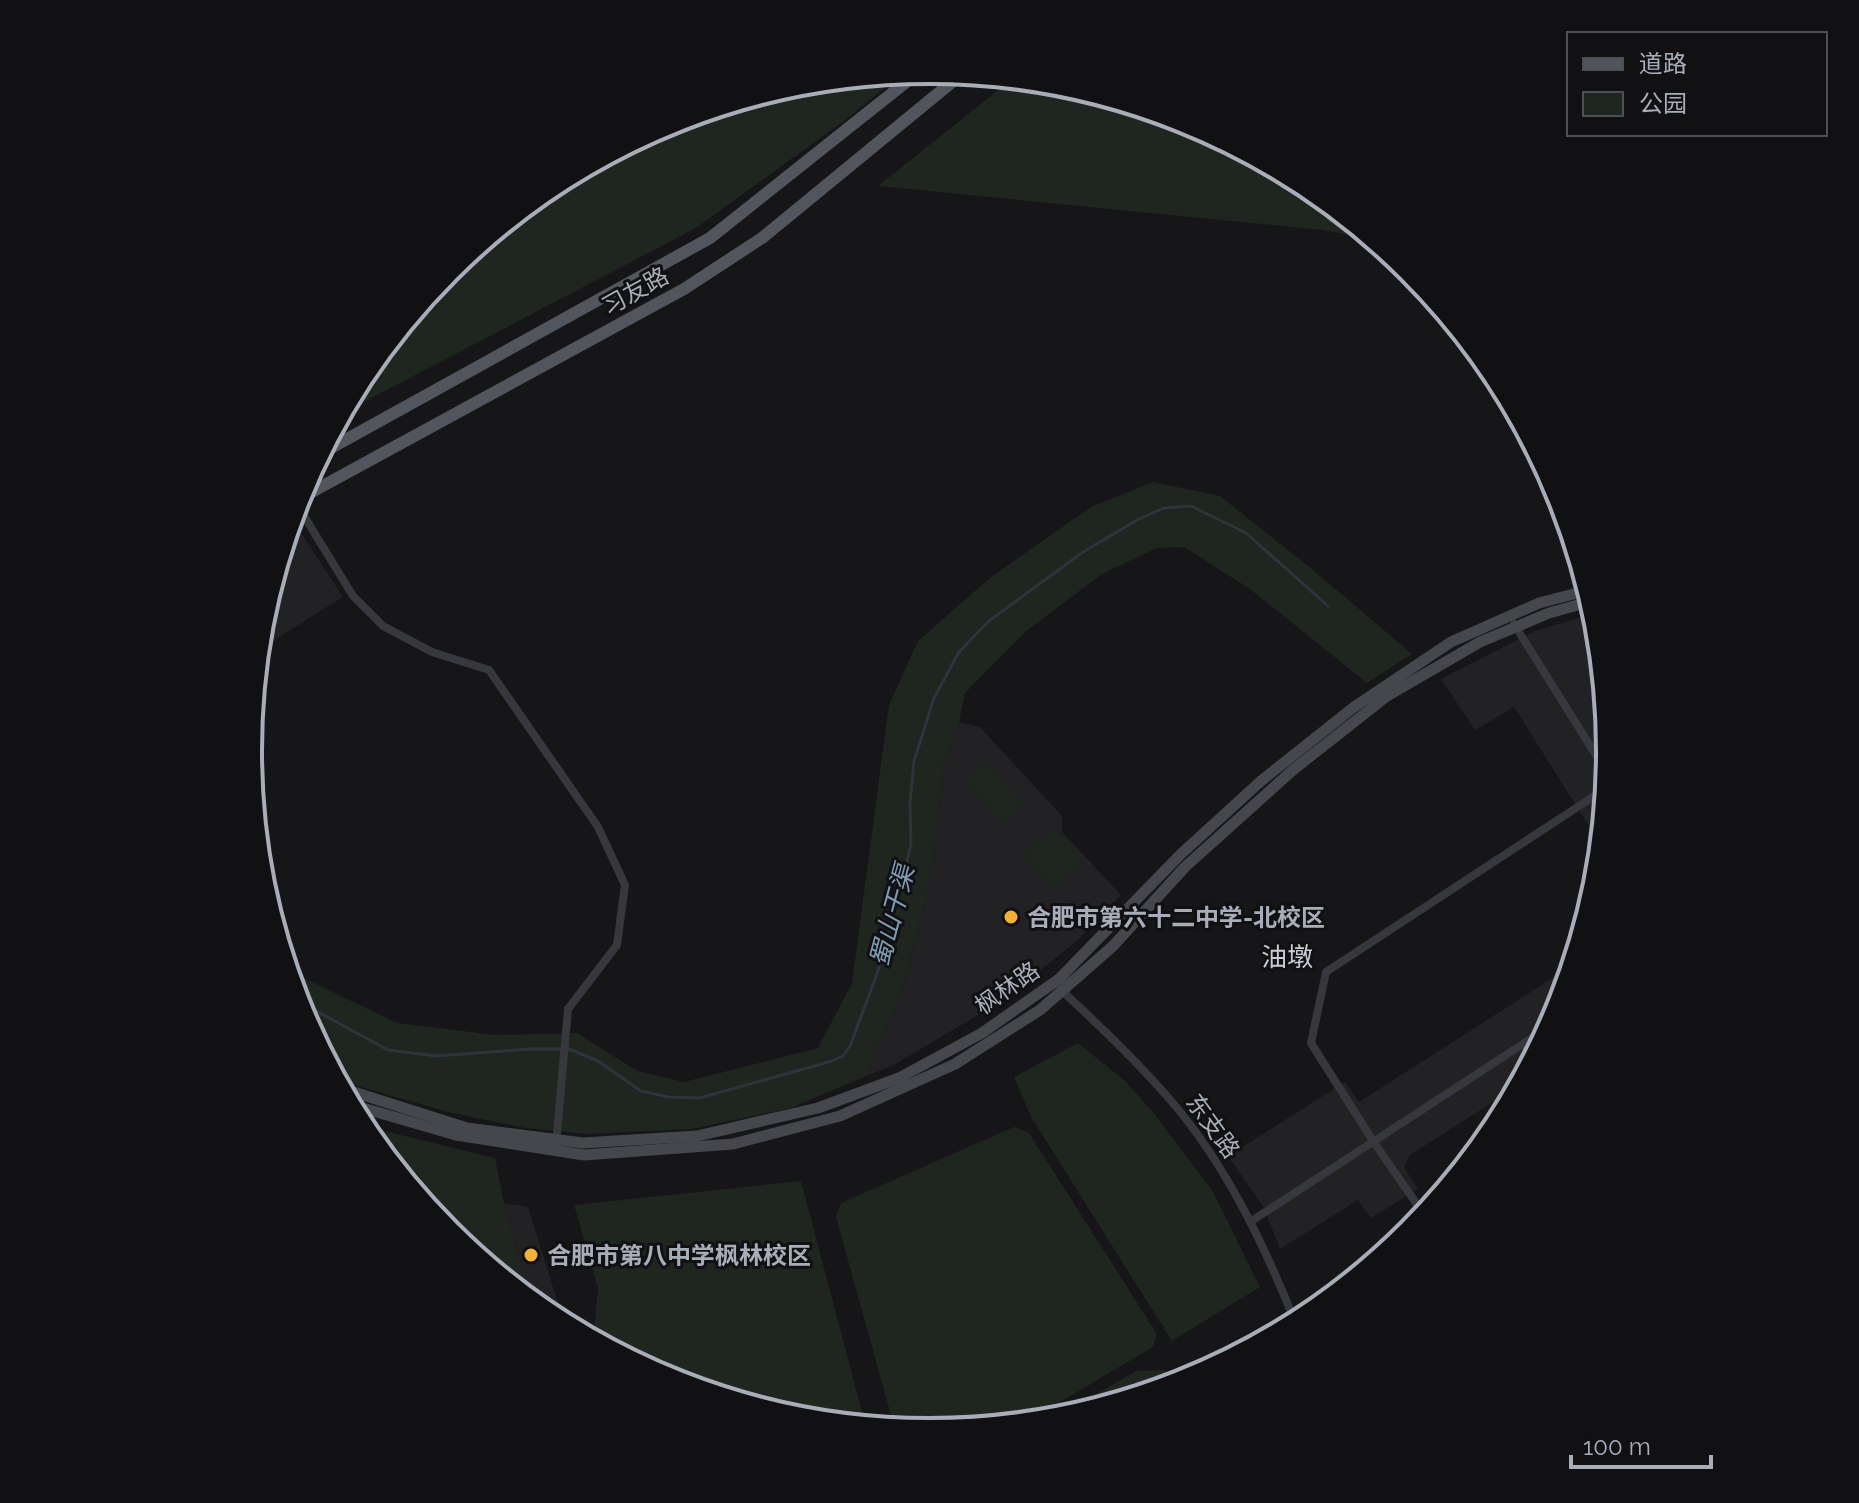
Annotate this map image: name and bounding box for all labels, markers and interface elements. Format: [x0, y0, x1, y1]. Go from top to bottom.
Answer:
legend [1567, 32, 1827, 136]
text: 道路 [1639, 49, 1687, 78]
text: 公园 [1639, 89, 1687, 118]
street label: 习友路 [596, 261, 674, 321]
water label: 蜀山干渠 [864, 858, 921, 970]
place label: 合肥市第六十二中学-北校区 [1027, 903, 1325, 932]
marker: 合肥市第六十二中学-北校区 [1002, 908, 1020, 926]
district label: 油墩 [1261, 942, 1313, 972]
street label: 枫林路 [969, 955, 1045, 1021]
street label: 东支路 [1180, 1088, 1246, 1164]
place label: 合肥市第八中学枫林校区 [547, 1241, 811, 1270]
marker: 合肥市第八中学枫林校区 [522, 1246, 540, 1264]
scale bar [1571, 1419, 1711, 1469]
text: 100 m [1583, 1432, 1651, 1461]

